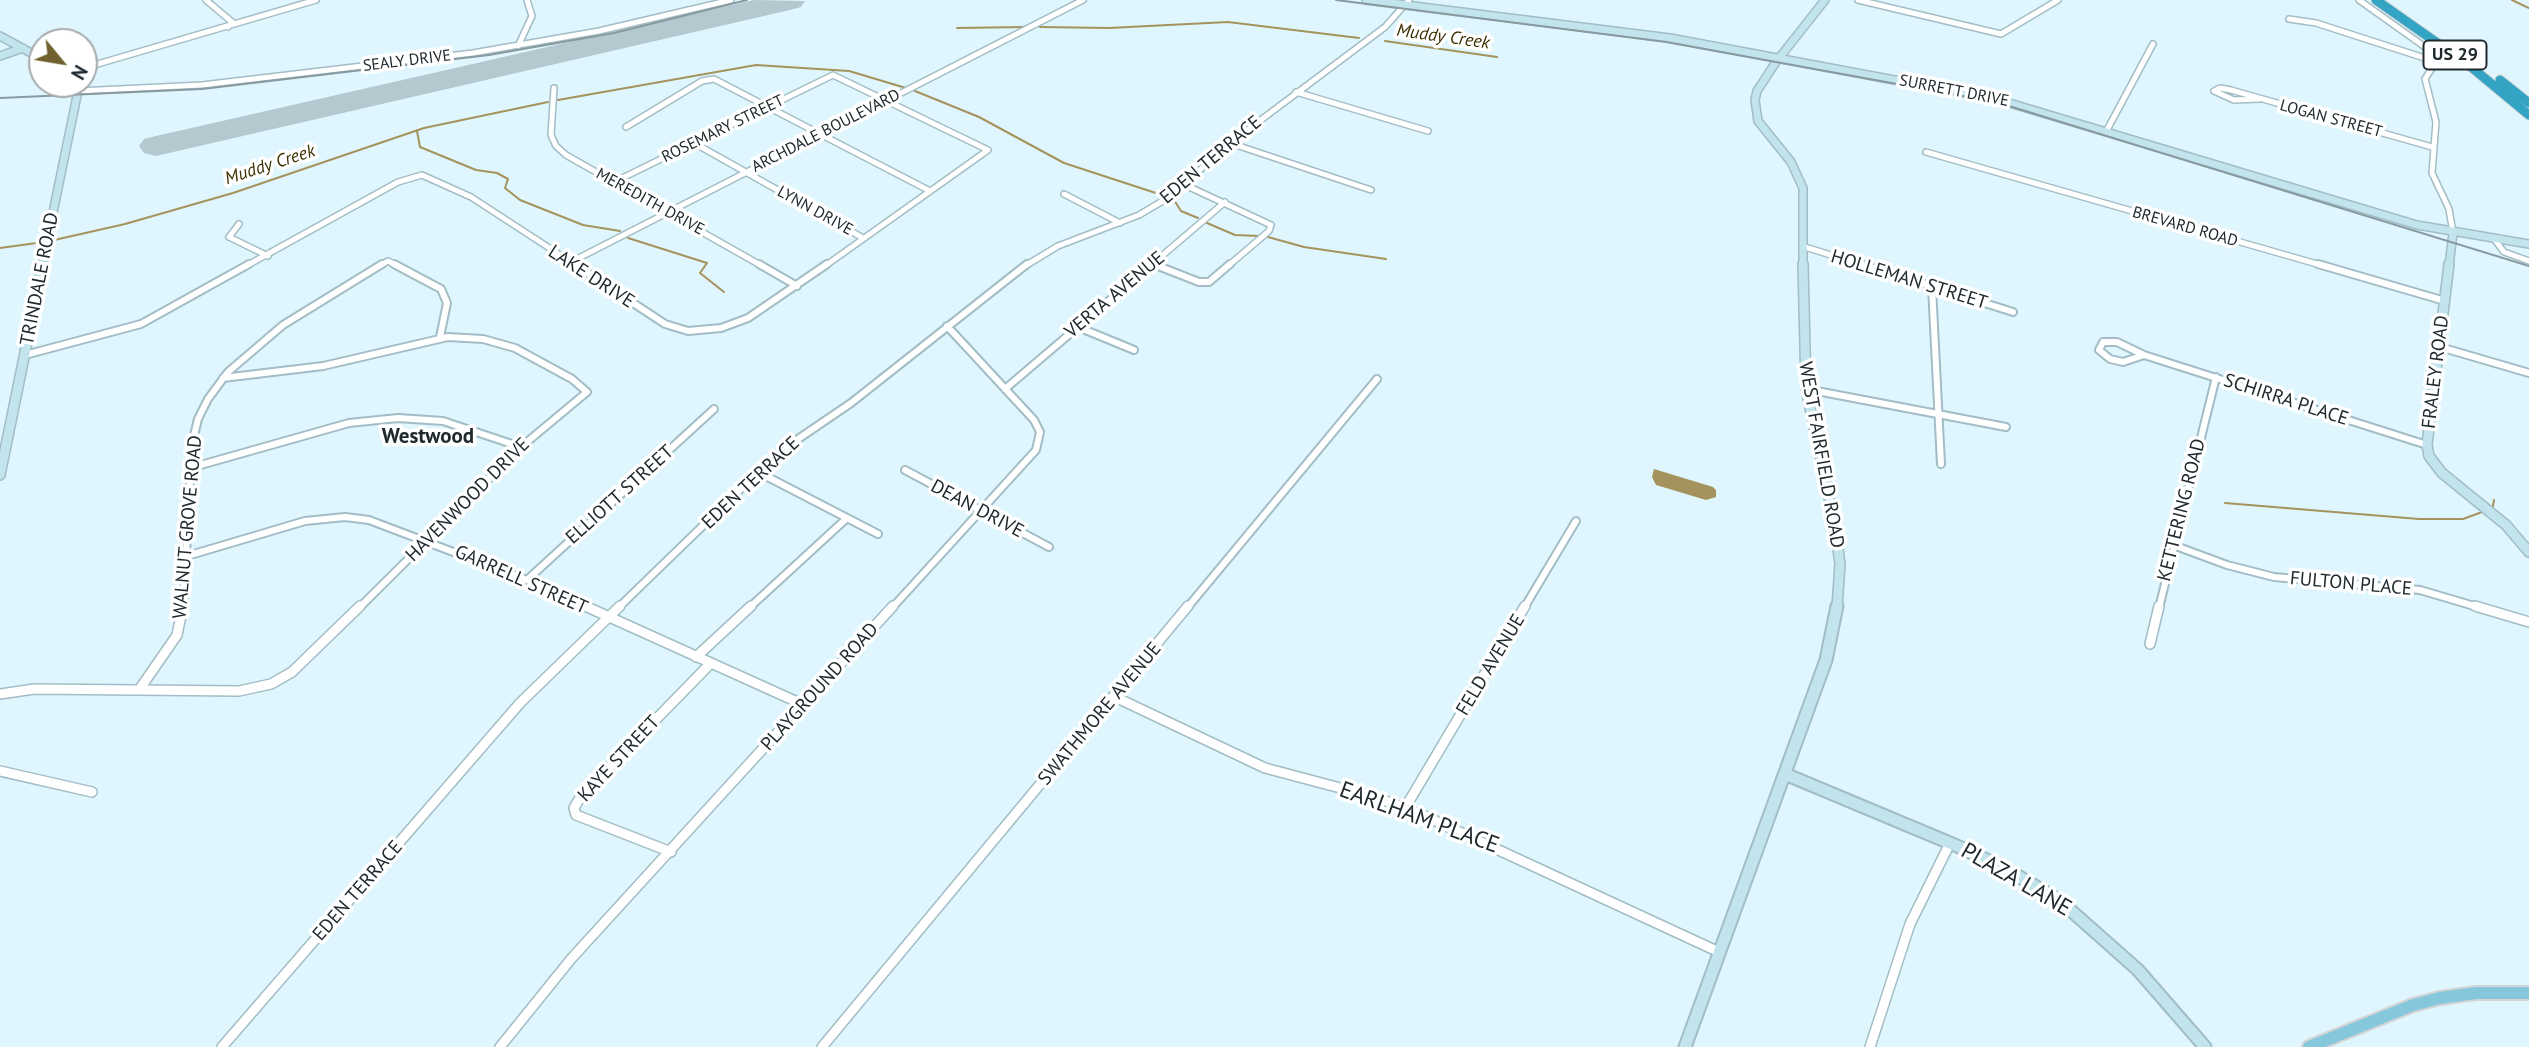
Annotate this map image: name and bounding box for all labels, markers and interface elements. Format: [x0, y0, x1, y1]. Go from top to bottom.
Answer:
water label: Muddy Creek [1395, 20, 1491, 54]
north arrow [28, 28, 98, 98]
road number: US 29 [2424, 40, 2486, 70]
street label: SEALY DRIVE [362, 46, 452, 76]
text: N [66, 61, 93, 84]
street label: SURRETT DRIVE [1898, 71, 2010, 111]
street label: ARCHDALE BOULEVARD [749, 85, 903, 177]
street label: ROSEMARY STREET [659, 91, 787, 167]
street label: LOGAN STREET [2278, 96, 2384, 142]
street label: EDEN TERRACE [1156, 111, 1266, 209]
water label: Muddy Creek [222, 140, 318, 190]
street label: MEREDITH DRIVE [593, 164, 707, 240]
street label: LYNN DRIVE [774, 182, 856, 240]
street label: BREVARD ROAD [2130, 203, 2240, 251]
street label: TRINDALE ROAD [16, 211, 64, 347]
street label: LAKE DRIVE [544, 241, 638, 313]
street label: HOLLEMAN STREET [1828, 245, 1990, 315]
street label: VERTA AVENUE [1060, 247, 1170, 343]
street label: FRALEY ROAD [2418, 314, 2454, 430]
street label: WEST FAIRFIELD ROAD [1793, 360, 1849, 550]
street label: SCHIRRA PLACE [2221, 369, 2351, 431]
district label: Westwood [382, 424, 474, 450]
street label: EDEN TERRACE [697, 432, 805, 534]
street label: HAVENWOOD DRIVE [401, 433, 535, 567]
street label: WALNUT GROVE ROAD [169, 434, 207, 620]
street label: KETTERING ROAD [2153, 436, 2211, 584]
street label: ELLIOTT STREET [562, 441, 678, 549]
street label: DEAN DRIVE [927, 475, 1027, 543]
street label: GARRELL STREET [451, 540, 591, 620]
street label: FULTON PLACE [2289, 567, 2413, 601]
street label: FELD AVENUE [1452, 610, 1530, 720]
street label: PLAYGROUND ROAD [756, 618, 884, 756]
street label: SWATHMORE AVENUE [1034, 638, 1166, 790]
street label: KAYE STREET [573, 711, 665, 807]
street label: EARLHAM PLACE [1335, 776, 1503, 860]
street label: EDEN TERRACE [308, 836, 408, 946]
street label: PLAZA LANE [1956, 837, 2076, 923]

